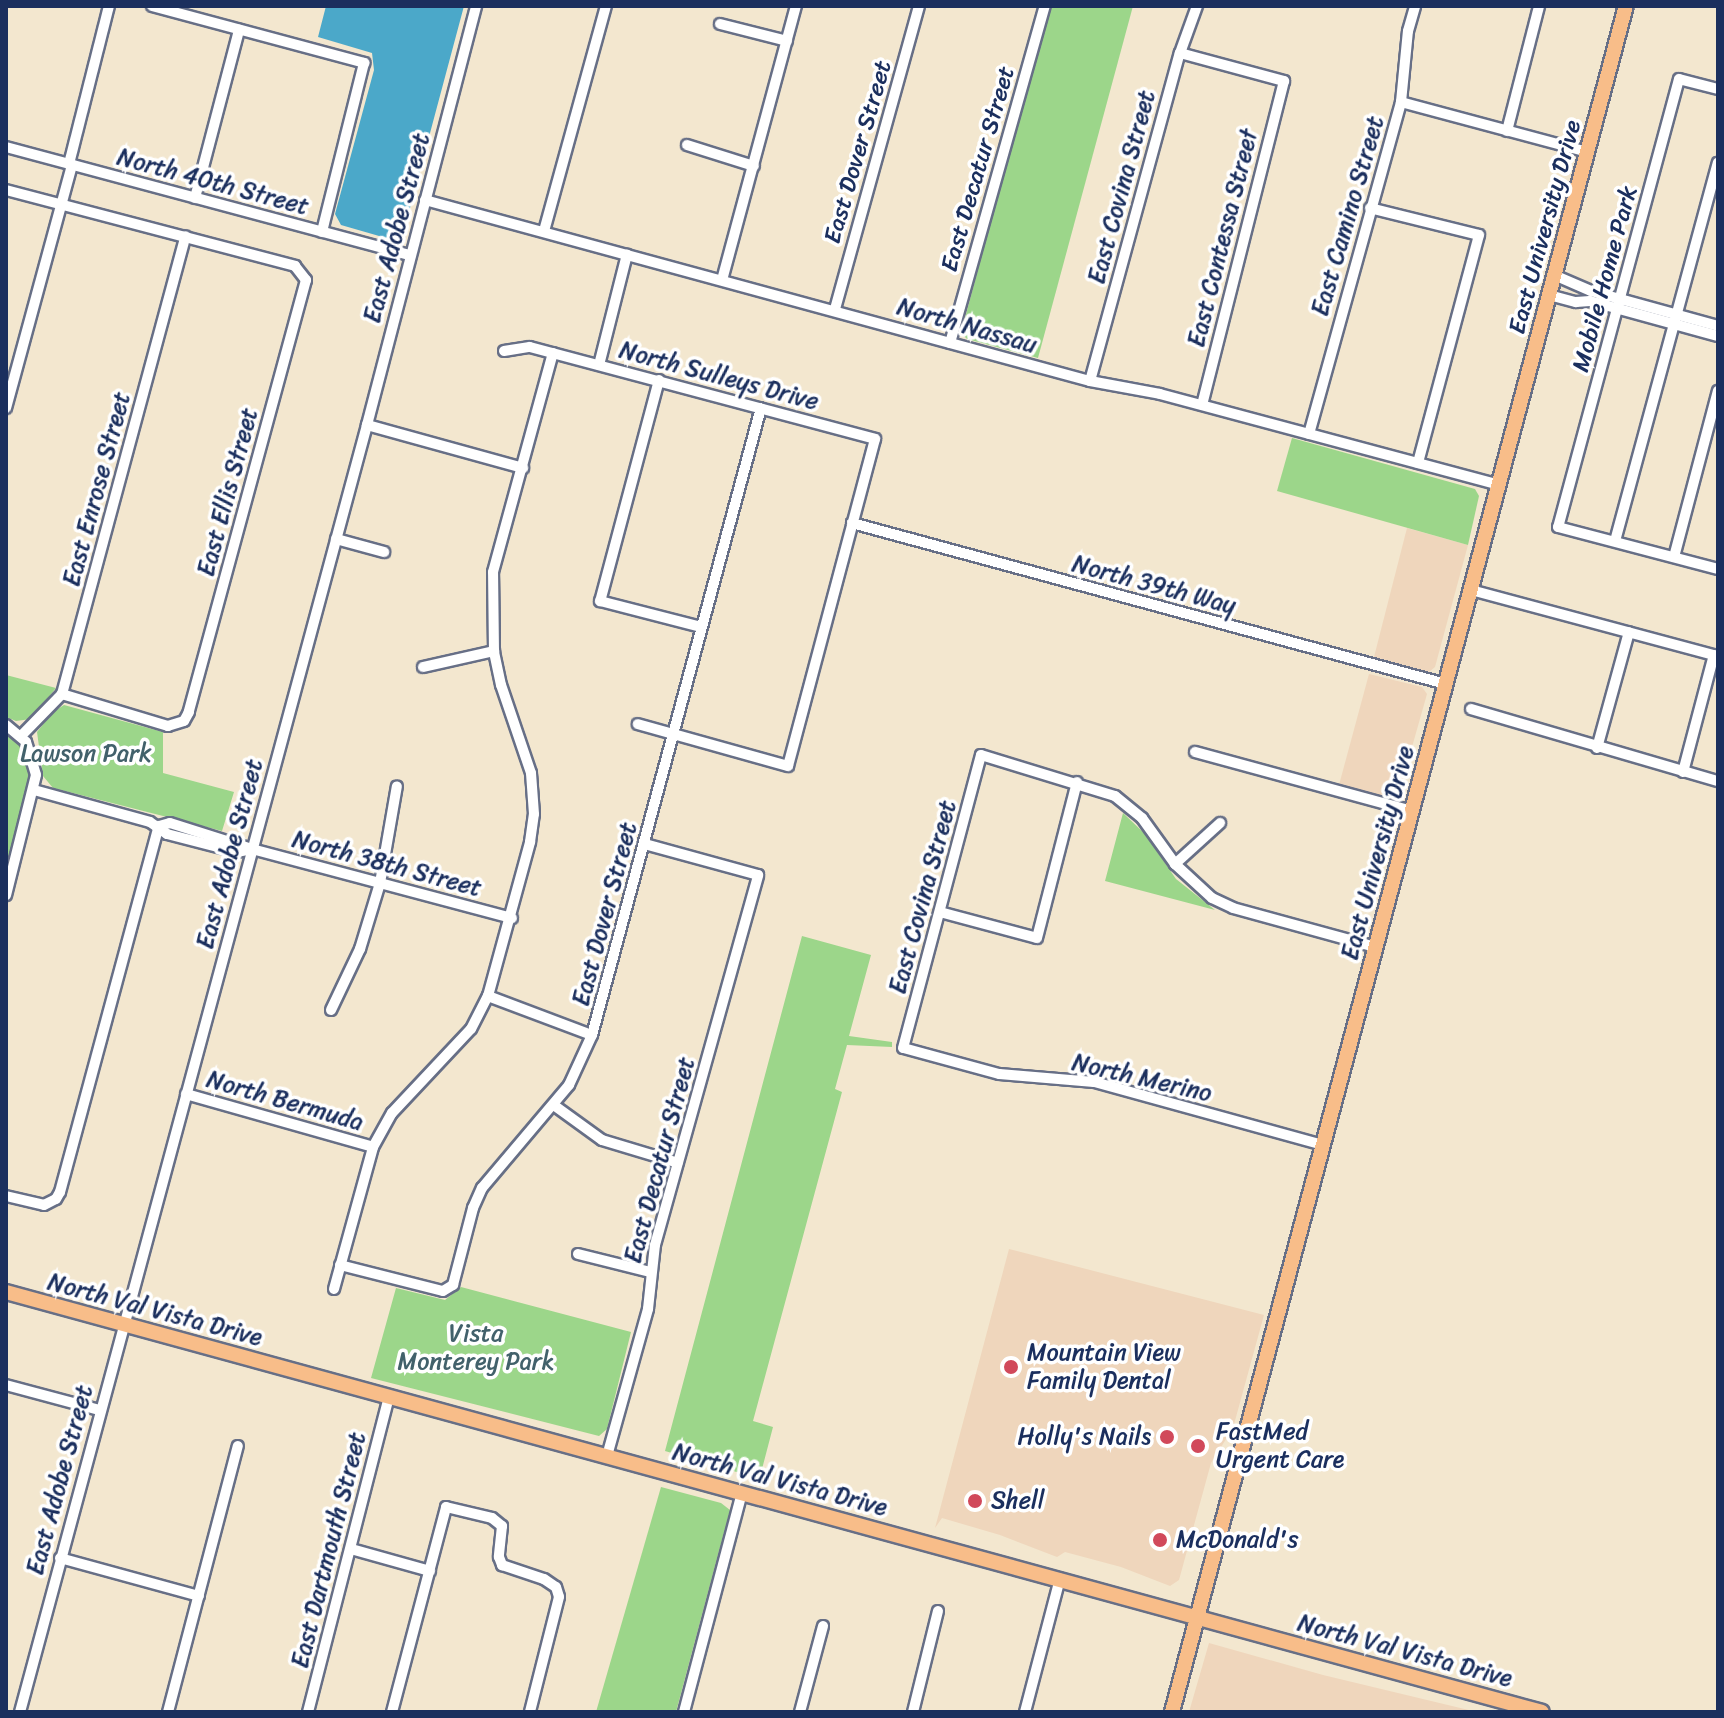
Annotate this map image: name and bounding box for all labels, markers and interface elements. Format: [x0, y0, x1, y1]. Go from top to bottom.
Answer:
street label: East Dover Street [818, 57, 898, 247]
street label: East Decatur Street [935, 63, 1021, 275]
street label: East Covina Street [1082, 87, 1162, 287]
street label: East Camino Street [1306, 113, 1390, 319]
street label: East University Drive [1502, 116, 1588, 338]
street label: East Contessa Street [1182, 125, 1264, 351]
street label: East Adobe Street [358, 130, 436, 326]
street label: North 40th Street [114, 143, 312, 221]
street label: Mobile Home Park [1566, 183, 1644, 375]
street label: North Nassau [894, 292, 1040, 360]
street label: North Sulleys Drive [616, 335, 822, 417]
street label: East Enrose Street [57, 389, 137, 589]
street label: East Ellis Street [192, 405, 264, 579]
street label: North 39th Way [1069, 549, 1239, 621]
park label: Lawson Park [20, 740, 152, 768]
street label: East University Drive [1335, 742, 1421, 964]
street label: East Adobe Street [191, 756, 269, 952]
street label: East Covina Street [883, 797, 963, 997]
street label: East Dover Street [567, 819, 643, 1009]
street label: North 38th Street [289, 825, 485, 903]
street label: North Merino [1070, 1048, 1214, 1108]
street label: East Decatur Street [619, 1053, 701, 1267]
street label: North Bermuda [204, 1065, 366, 1137]
street label: North Val Vista Drive [45, 1268, 265, 1352]
park label: Vista Monterey Park [398, 1320, 554, 1376]
place label: Mountain View Family Dental [1027, 1339, 1183, 1395]
marker: Mountain View Family Dental [1002, 1358, 1020, 1376]
street label: East Adobe Street [21, 1382, 99, 1578]
place label: FastMed Urgent Care [1216, 1418, 1345, 1474]
place label: Holly's Nails [1016, 1423, 1151, 1451]
marker: Holly's Nails [1158, 1428, 1176, 1446]
street label: East Dartmouth Street [286, 1429, 372, 1671]
marker: FastMed Urgent Care [1187, 1435, 1209, 1457]
street label: North Val Vista Drive [670, 1438, 890, 1522]
place label: Shell [991, 1487, 1045, 1515]
marker: Shell [966, 1492, 984, 1510]
place label: McDonald's [1176, 1526, 1299, 1554]
marker: McDonald's [1151, 1531, 1169, 1549]
street label: North Val Vista Drive [1295, 1609, 1515, 1693]

